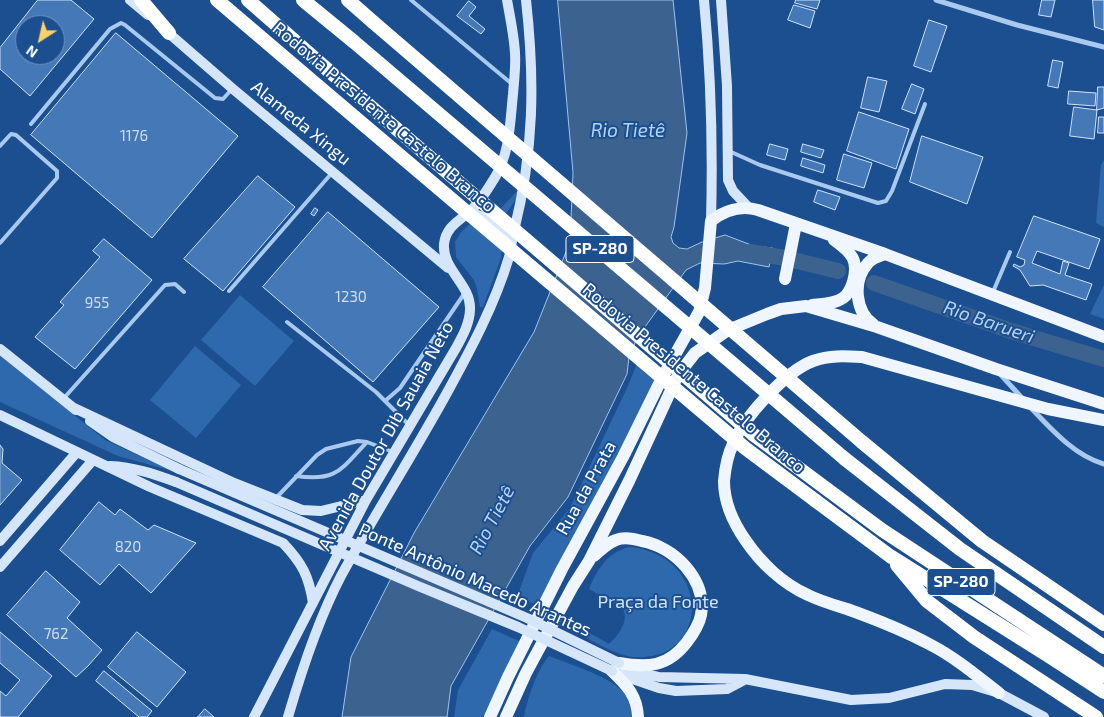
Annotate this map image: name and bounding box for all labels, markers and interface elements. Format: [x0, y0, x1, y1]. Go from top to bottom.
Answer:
north arrow [15, 15, 65, 65]
street label: Rodovia Presidente Castelo Branco [268, 17, 500, 217]
text: N [23, 42, 41, 62]
street label: Alameda Xingu [247, 76, 355, 170]
water label: Rio Tietê [591, 120, 665, 142]
house number: 1176 [120, 127, 148, 145]
road number: SP-280 [566, 235, 634, 262]
street label: Rodovia Presidente Castelo Branco [578, 278, 810, 478]
house number: 1230 [335, 288, 367, 306]
house number: 955 [85, 294, 109, 312]
water label: Rio Barueri [940, 296, 1038, 348]
street label: Avenida Doutor Dib Sauaia Neto [314, 318, 458, 554]
street label: Rua da Prata [551, 437, 621, 539]
water label: Rio Tietê [464, 482, 520, 558]
street label: Ponte Antônio Macedo Arantes [355, 519, 595, 641]
house number: 820 [115, 538, 141, 556]
road number: SP-280 [927, 568, 995, 596]
park label: Praça da Fonte [597, 591, 719, 613]
house number: 762 [44, 625, 68, 643]

